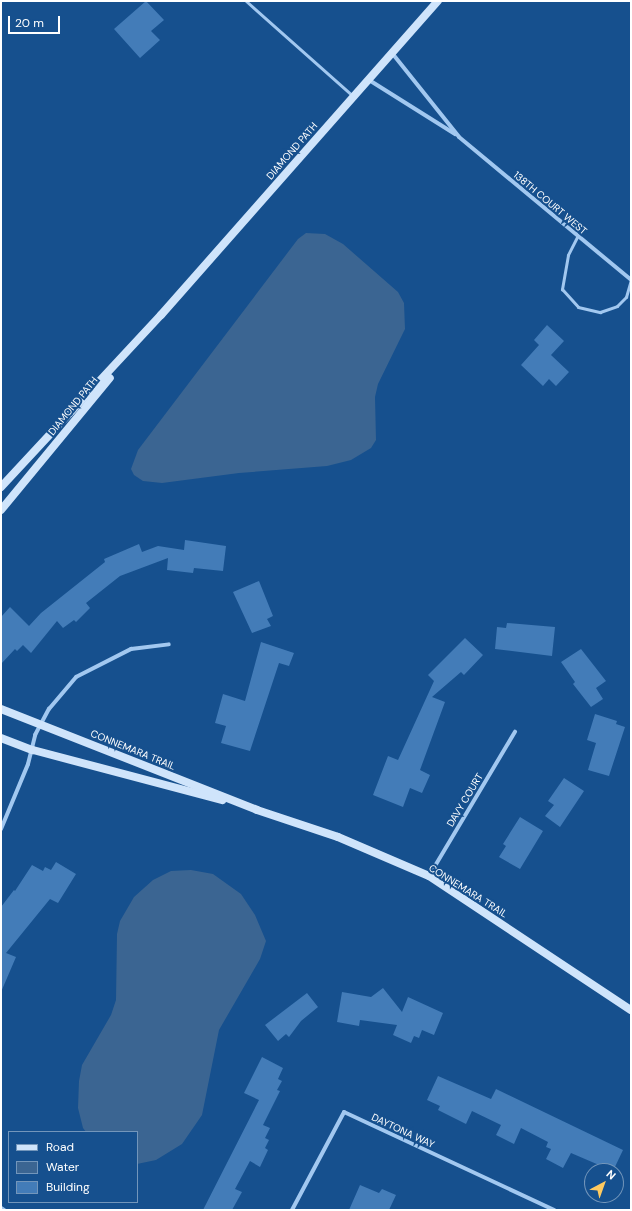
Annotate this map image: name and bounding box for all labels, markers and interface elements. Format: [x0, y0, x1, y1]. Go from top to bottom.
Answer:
scale bar [10, 8, 62, 34]
text: 20 m [15, 15, 44, 31]
street label: DIAMOND PATH [264, 120, 320, 182]
street label: 138TH COURT WEST [511, 169, 589, 237]
street label: DIAMOND PATH [46, 374, 100, 438]
street label: CONNEMARA TRAIL [89, 727, 177, 773]
street label: DAVY COURT [444, 771, 486, 829]
street label: CONNEMARA TRAIL [426, 862, 510, 920]
street label: DAYTONA WAY [370, 1111, 436, 1151]
legend [8, 1131, 138, 1203]
text: Road [46, 1139, 74, 1155]
text: Water [46, 1159, 79, 1175]
north arrow [584, 1163, 624, 1203]
text: N [604, 1167, 619, 1183]
text: Building [46, 1179, 90, 1195]

